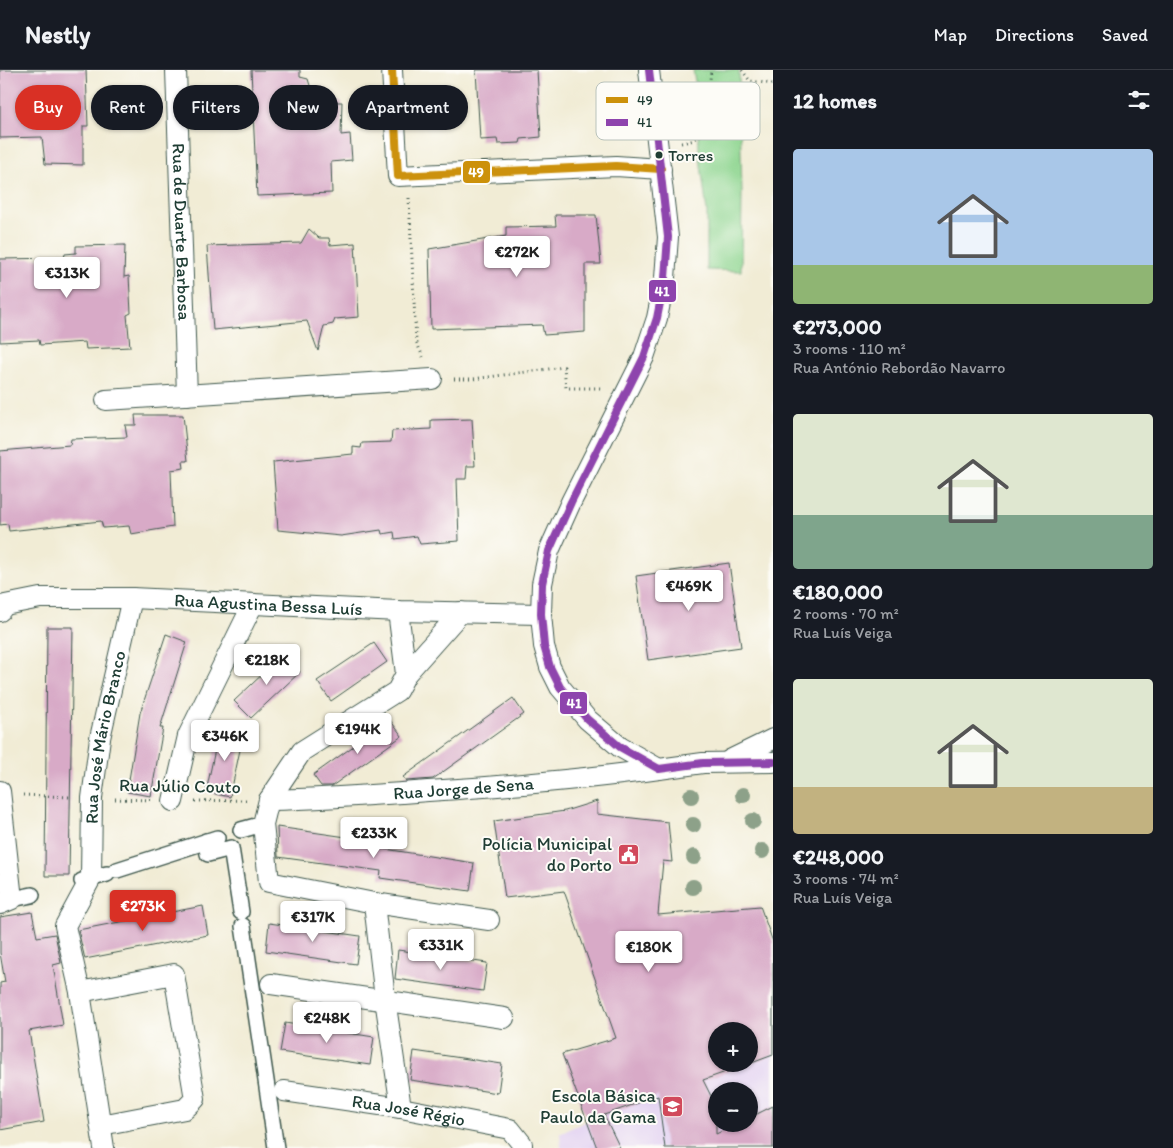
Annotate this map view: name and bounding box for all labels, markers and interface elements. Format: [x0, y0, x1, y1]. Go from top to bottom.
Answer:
text: Nestly [25, 20, 90, 49]
text: Map [934, 24, 967, 46]
text: Directions [995, 24, 1074, 46]
text: Saved [1102, 24, 1148, 46]
legend [596, 82, 760, 140]
chip: Buy [15, 85, 81, 130]
chip: Rent [91, 85, 163, 130]
chip: Filters [173, 85, 259, 130]
chip: New [269, 85, 338, 130]
chip: Apartment [348, 85, 468, 130]
icon: filters [1125, 86, 1153, 114]
text: 12 homes [793, 88, 877, 113]
text: 49 [637, 92, 653, 109]
text: 41 [637, 114, 652, 131]
street label: Rua de Duarte Barbosa [167, 143, 196, 322]
place label: Torres [668, 145, 713, 165]
marker: Torres [654, 150, 664, 160]
line badge: 49 [462, 160, 491, 184]
text: 49 [468, 164, 484, 181]
icon: home [928, 181, 1018, 271]
pin: €272K [482, 236, 552, 278]
text: €272K [495, 242, 539, 261]
pin: €313K [32, 256, 102, 299]
text: €313K [45, 263, 89, 282]
line badge: 41 [648, 279, 677, 303]
text: 41 [655, 283, 670, 300]
text: €273,000 [793, 314, 882, 339]
text: 3 rooms · 110 m² [793, 339, 906, 358]
text: Rua António Rebordão Navarro [793, 358, 1005, 377]
icon: home [928, 446, 1018, 536]
pin: €469K [654, 570, 724, 612]
text: €469K [666, 576, 712, 595]
text: €180,000 [793, 579, 883, 604]
street label: Rua Agustina Bessa Luís [174, 589, 363, 620]
text: 2 rooms · 70 m² [793, 604, 899, 623]
text: Rua Luís Veiga [793, 623, 892, 642]
pin: €218K [232, 644, 302, 686]
street label: Rua José Mário Branco [81, 649, 131, 824]
text: €218K [245, 650, 289, 669]
line badge: 41 [559, 691, 588, 715]
text: 41 [567, 695, 582, 712]
icon: home [928, 711, 1018, 801]
pin: €194K [323, 712, 393, 755]
text: €194K [336, 719, 380, 738]
pin: €346K [190, 720, 260, 762]
text: €346K [202, 726, 248, 745]
street label: Rua Jorge de Sena [393, 772, 535, 805]
street label: Rua Júlio Couto [119, 774, 241, 798]
pin: €233K [339, 816, 409, 859]
text: €233K [351, 823, 397, 842]
place label: Polícia Municipal do Porto [482, 833, 612, 876]
public building icon: Polícia Municipal do Porto [616, 842, 640, 866]
text: €248,000 [793, 844, 884, 869]
text: 3 rooms · 74 m² [793, 869, 899, 888]
text: Rua Luís Veiga [793, 888, 892, 907]
pin: €273K [108, 890, 178, 932]
text: €273K [121, 896, 165, 915]
pin: €317K [278, 900, 348, 943]
text: €317K [291, 907, 335, 926]
pin: €331K [406, 928, 476, 971]
pin: €180K [614, 930, 684, 973]
text: €331K [419, 935, 463, 954]
text: €180K [626, 937, 672, 956]
pin: €248K [292, 1002, 362, 1044]
text: €248K [304, 1008, 350, 1027]
map controls [708, 1022, 758, 1132]
button: + [708, 1022, 758, 1072]
button: − [708, 1082, 758, 1132]
place label: Escola Básica Paulo da Gama [540, 1085, 657, 1128]
street label: Rua José Régio [350, 1090, 467, 1131]
school or university icon: Escola Básica Paulo da Gama [660, 1094, 684, 1118]

